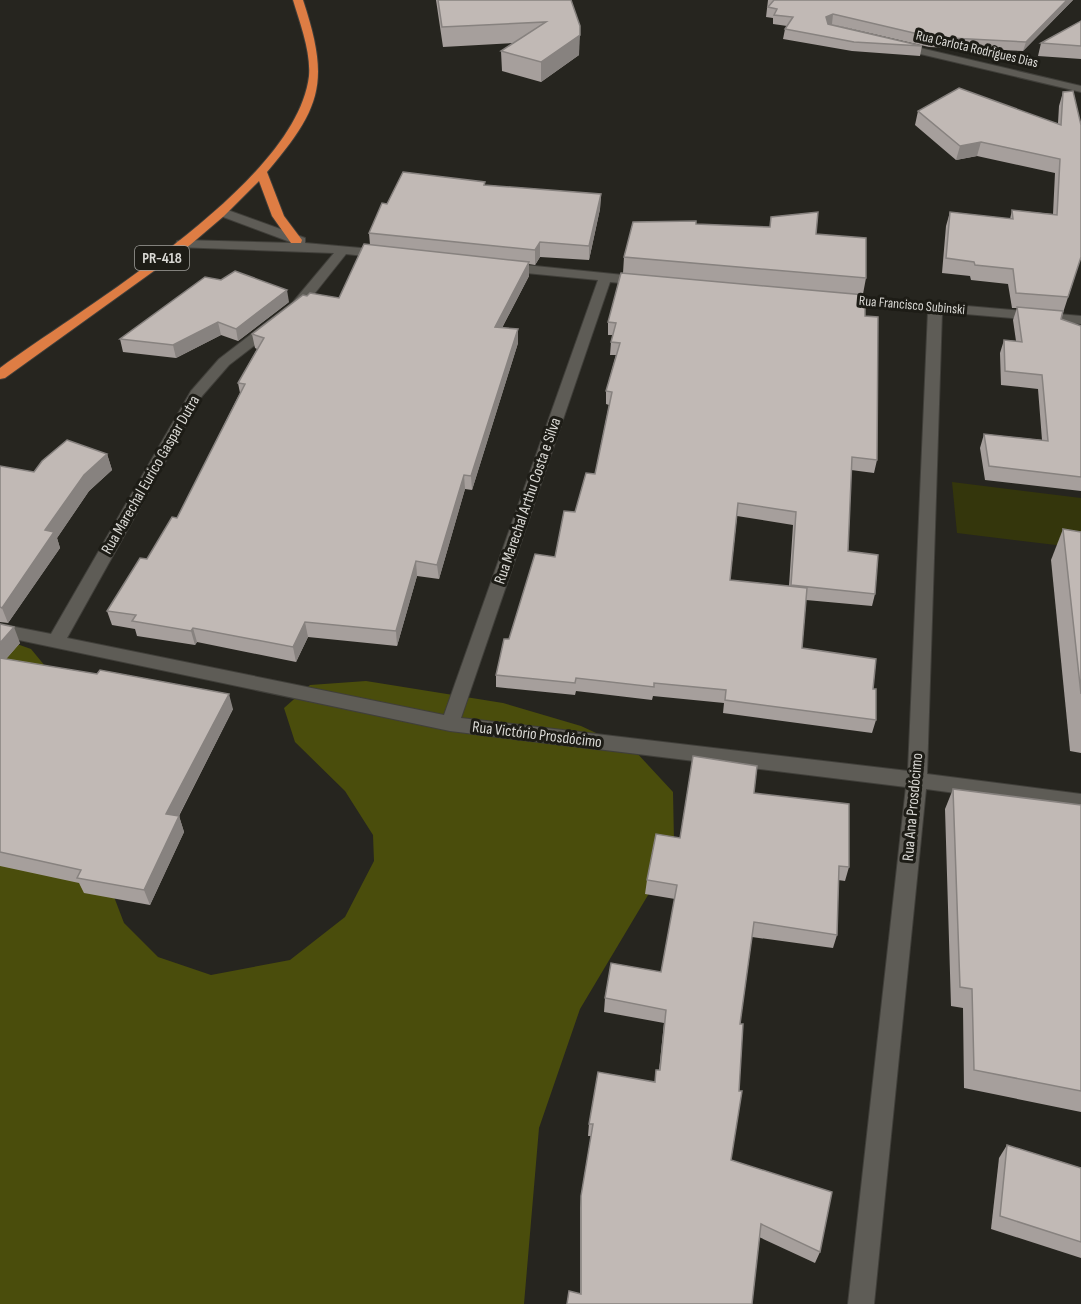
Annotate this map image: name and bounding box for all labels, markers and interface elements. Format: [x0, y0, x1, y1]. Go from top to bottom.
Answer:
street label: Rua Carlota Rodrigues Dias [914, 27, 1040, 71]
road number: PR-418 [135, 246, 189, 270]
street label: Rua Francisco Subinski [858, 292, 966, 318]
street label: Rua Marechal Eurico Gaspar Dutra [98, 392, 204, 558]
street label: Rua Marechal Arthu Costa e Silva [491, 415, 565, 587]
street label: Rua Victório Prosdócimo [471, 718, 603, 752]
street label: Rua Ana Prosdócimo [899, 752, 927, 862]

